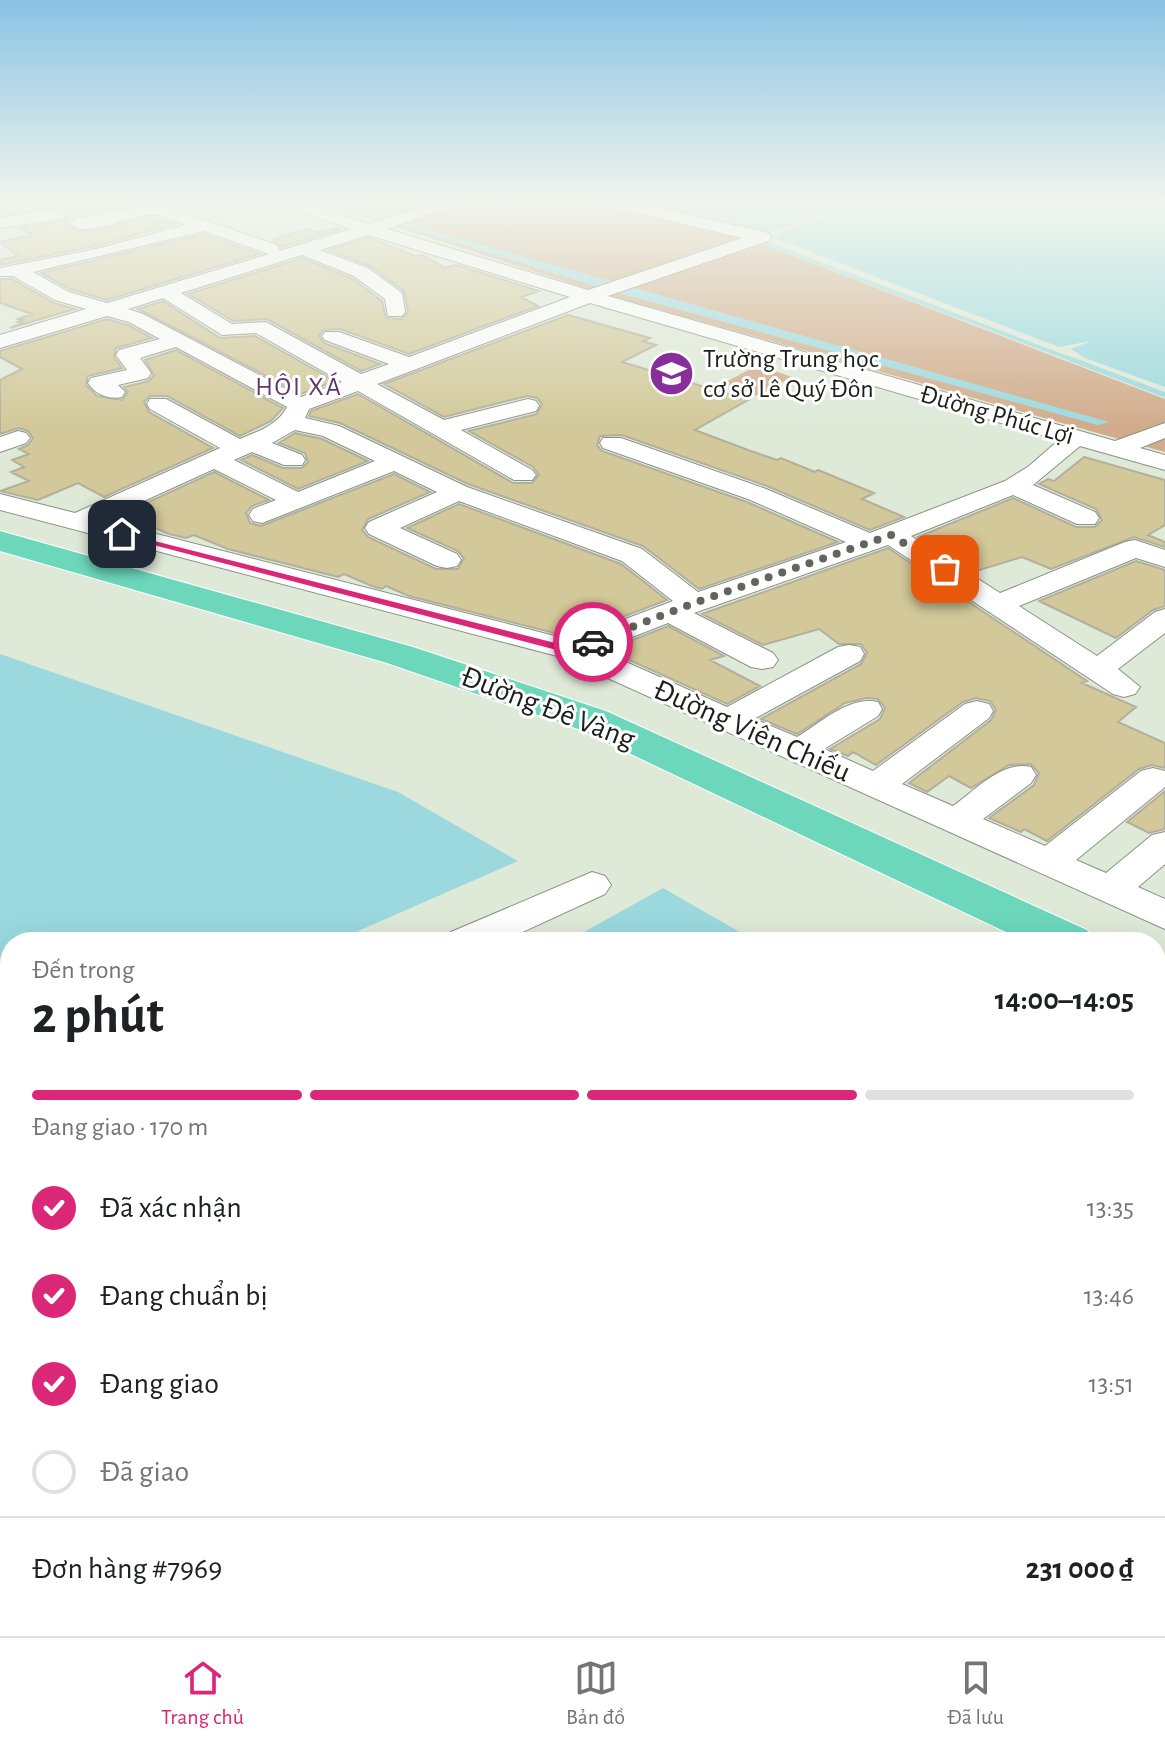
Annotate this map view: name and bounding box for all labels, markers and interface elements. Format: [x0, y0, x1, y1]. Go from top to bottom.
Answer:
place label: Trường Trung học cơ sở Lê Quý Đôn [703, 346, 879, 402]
school or university icon: Trường Trung học cơ sở Lê Quý Đôn [648, 350, 696, 398]
district label: HỘI XÁ [255, 372, 343, 400]
street label: Đường Phúc Lợi [917, 381, 1077, 449]
pin [88, 500, 156, 568]
icon: home [100, 512, 144, 556]
pin [911, 535, 979, 603]
icon: bag [923, 547, 967, 591]
courier [553, 602, 633, 682]
icon: car [571, 620, 615, 664]
street label: Đường Đê Vàng [457, 661, 639, 755]
street label: Đường Viên Chiếu [649, 674, 855, 788]
text: Đến trong [32, 957, 134, 983]
text: 14:00–14:05 [995, 985, 1134, 1015]
text: 2 phút [32, 990, 164, 1042]
text: Đang giao · 170 m [32, 1114, 208, 1140]
icon: check [32, 1186, 76, 1230]
text: Đã xác nhận [100, 1193, 242, 1223]
text: 13:35 [1087, 1195, 1134, 1221]
icon: check [32, 1274, 76, 1318]
text: Đang chuẩn bị [100, 1281, 268, 1311]
text: 13:46 [1084, 1283, 1134, 1309]
icon: check [32, 1362, 76, 1406]
text: Đang giao [100, 1369, 219, 1399]
text: 13:51 [1089, 1371, 1134, 1397]
text: Đã giao [100, 1457, 189, 1487]
text: Đơn hàng #7969 [32, 1554, 222, 1584]
text: 231 000 ₫ [1026, 1554, 1134, 1584]
tab: Trang chủ [161, 1656, 244, 1730]
tab: Bản đồ [566, 1656, 625, 1730]
tab: Đã lưu [947, 1656, 1004, 1730]

